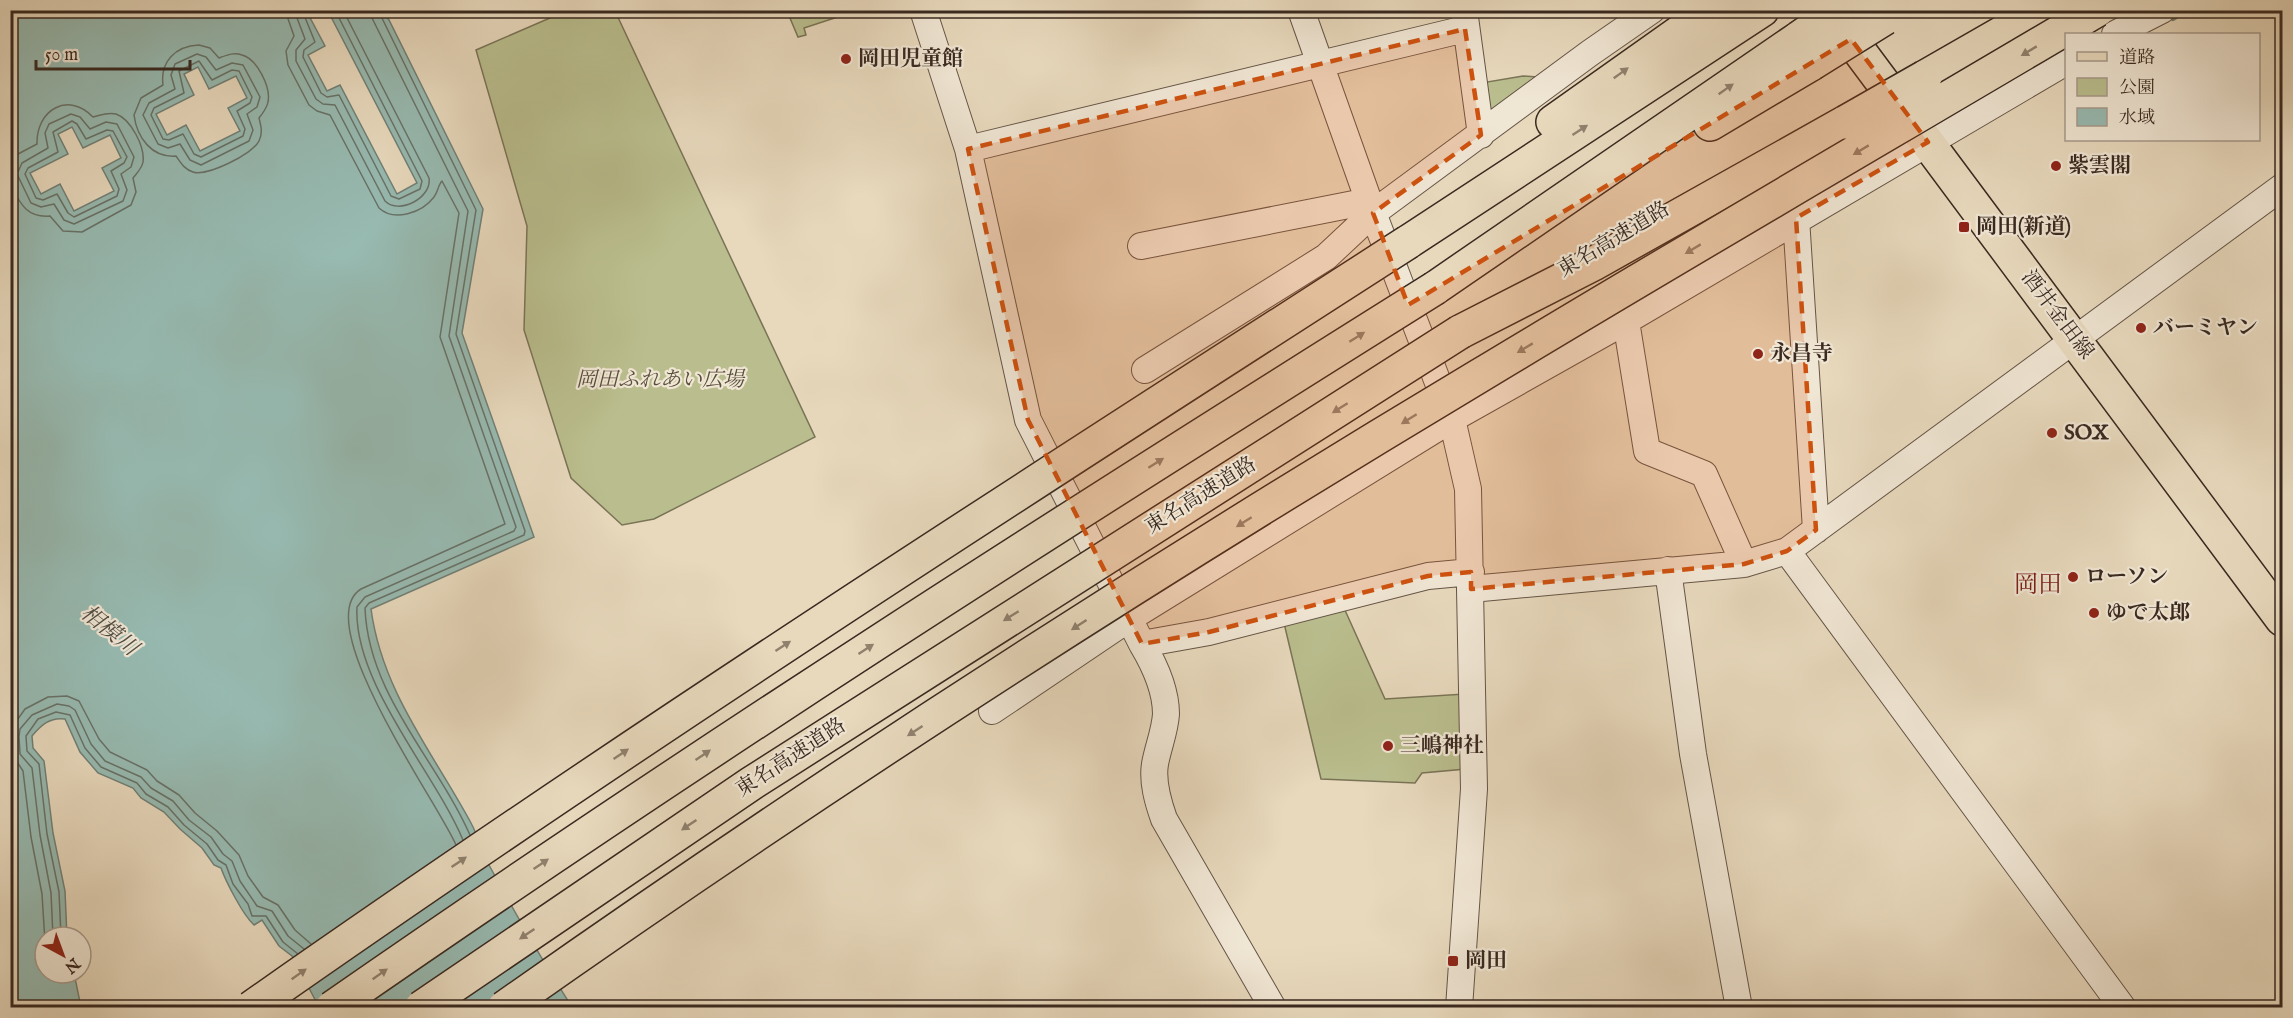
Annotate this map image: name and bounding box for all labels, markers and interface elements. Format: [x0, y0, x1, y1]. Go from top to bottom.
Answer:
scale bar [36, 33, 190, 71]
legend [2065, 33, 2260, 141]
text: 50 m [45, 44, 78, 67]
place label: 岡田児童館 [858, 46, 963, 73]
one-way arrow [2020, 46, 2037, 56]
text: 道路 [2119, 47, 2155, 70]
marker: 岡田児童館 [839, 52, 853, 66]
one-way arrow [1612, 67, 1628, 79]
text: 公園 [2119, 77, 2155, 100]
one-way arrow [1717, 83, 1733, 95]
text: 水域 [2119, 107, 2155, 130]
one-way arrow [1572, 125, 1588, 136]
one-way arrow [1853, 145, 1869, 156]
place label: 紫雲閣 [2068, 153, 2131, 180]
marker: 紫雲閣 [2049, 159, 2063, 173]
street label: 東名高速道路 [1553, 196, 1675, 284]
place label: 岡田(新道) [1976, 214, 2071, 241]
marker: 岡田(新道) [1957, 220, 1971, 234]
one-way arrow [1685, 244, 1701, 255]
street label: 酒井金田線 [2015, 265, 2099, 365]
place label: バーミヤン [2153, 315, 2258, 342]
marker: バーミヤン [2134, 321, 2148, 335]
one-way arrow [1349, 332, 1365, 343]
place label: 永昌寺 [1770, 341, 1833, 368]
one-way arrow [1517, 343, 1533, 354]
marker: 永昌寺 [1751, 347, 1765, 361]
park label: 岡田ふれあい広場 [576, 367, 746, 394]
one-way arrow [1331, 403, 1348, 414]
one-way arrow [1401, 413, 1417, 424]
place label: SOX [2064, 420, 2110, 447]
marker: SOX [2045, 426, 2059, 440]
street label: 東名高速道路 [1140, 451, 1262, 541]
one-way arrow [1147, 457, 1164, 468]
one-way arrow [1236, 516, 1252, 527]
place label: ローソン [2085, 564, 2168, 591]
district label: 岡田 [2014, 570, 2062, 601]
marker: ローソン [2066, 570, 2080, 584]
water label: 相模川 [75, 599, 145, 664]
place label: ゆで太郎 [2106, 600, 2190, 627]
marker: ゆで太郎 [2087, 606, 2101, 620]
one-way arrow [1003, 610, 1019, 621]
one-way arrow [1070, 620, 1087, 631]
one-way arrow [775, 640, 791, 651]
one-way arrow [858, 643, 874, 654]
street label: 東名高速道路 [731, 712, 851, 804]
one-way arrow [907, 725, 923, 737]
place label: 三嶋神社 [1400, 733, 1484, 760]
marker: 三嶋神社 [1381, 739, 1395, 753]
one-way arrow [612, 748, 629, 759]
one-way arrow [694, 749, 710, 761]
one-way arrow [681, 819, 697, 830]
one-way arrow [450, 856, 466, 868]
one-way arrow [532, 858, 548, 870]
north arrow [33, 925, 93, 985]
one-way arrow [519, 928, 535, 939]
place label: 岡田 [1465, 948, 1507, 975]
text: N [60, 952, 84, 977]
marker: 岡田 [1446, 954, 1460, 968]
one-way arrow [290, 968, 306, 980]
one-way arrow [371, 968, 387, 980]

